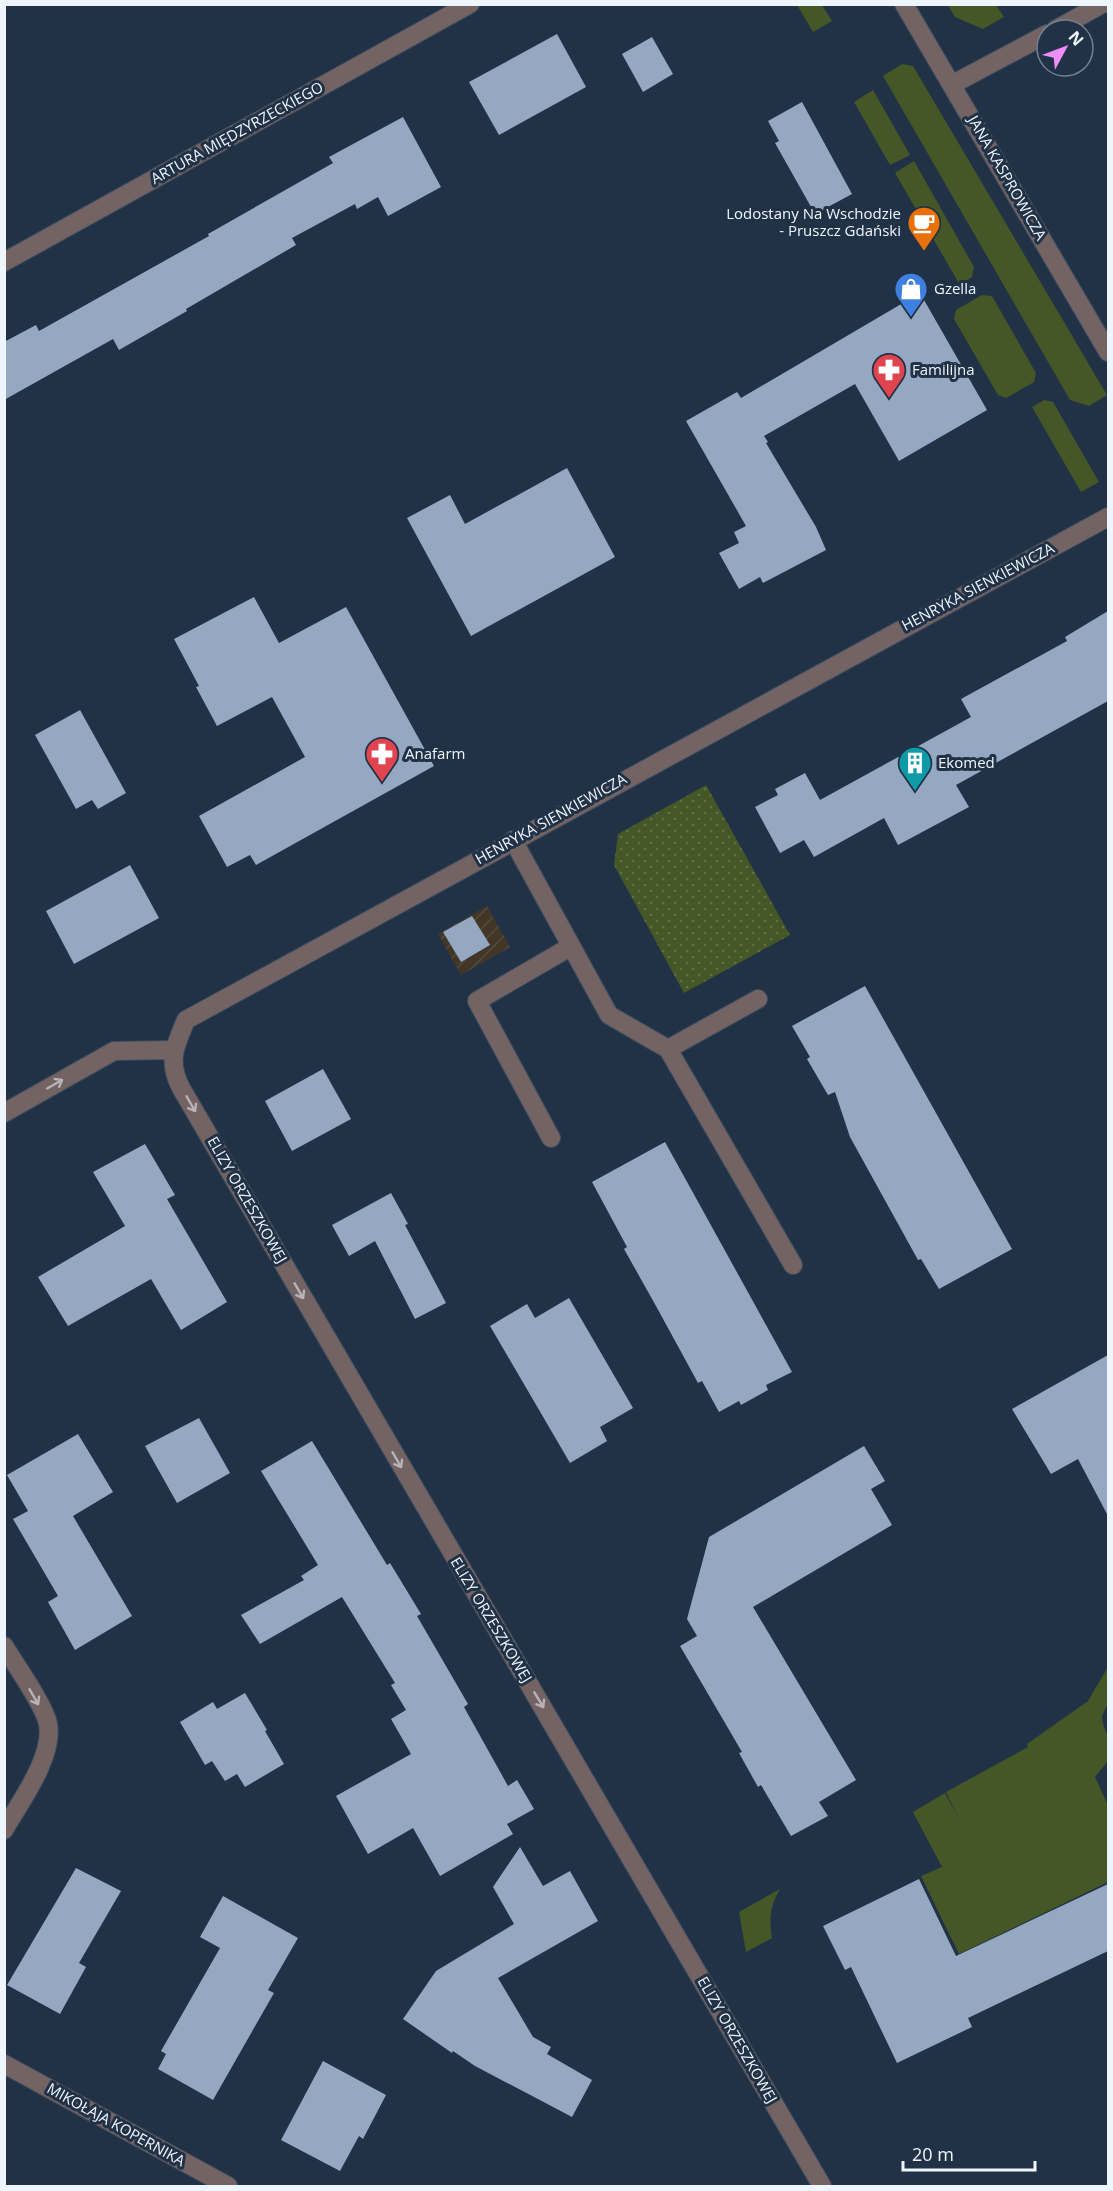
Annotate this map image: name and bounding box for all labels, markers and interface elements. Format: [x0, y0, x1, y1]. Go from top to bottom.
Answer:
north arrow [1035, 18, 1095, 78]
text: N [1064, 26, 1089, 50]
street label: ARTURA MIĘDZYRZECKIEGO [147, 76, 326, 188]
street label: JANA KASPROWICZA [963, 110, 1052, 244]
place label: Lodostany Na Wschodzie - Pruszcz Gdański [726, 203, 901, 240]
cafe icon: Lodostany Na Wschodzie - Pruszcz Gdański [906, 205, 942, 252]
shop icon: Gzella [893, 271, 929, 318]
place label: Gzella [934, 278, 976, 298]
pharmacy icon: Familijna [871, 352, 907, 399]
place label: Familijna [912, 359, 975, 379]
street label: HENRYKA SIENKIEWICZA [898, 537, 1058, 635]
pharmacy icon: Anafarm [364, 736, 400, 783]
place label: Anafarm [405, 743, 465, 763]
building icon: Ekomed [897, 745, 933, 792]
place label: Ekomed [938, 752, 995, 772]
street label: HENRYKA SIENKIEWICZA [471, 768, 630, 868]
one-way arrow [46, 1077, 63, 1089]
one-way arrow [185, 1095, 197, 1112]
street label: ELIZY ORZESZKOWEJ [203, 1133, 292, 1266]
one-way arrow [293, 1282, 305, 1299]
one-way arrow [391, 1451, 403, 1468]
street label: ELIZY ORZESZKOWEJ [446, 1553, 537, 1686]
one-way arrow [28, 1688, 40, 1705]
one-way arrow [533, 1691, 545, 1708]
street label: ELIZY ORZESZKOWEJ [693, 1973, 782, 2106]
street label: MIKOŁAJA KOPERNIKA [44, 2078, 190, 2171]
scale bar [903, 2134, 1035, 2172]
text: 20 m [912, 2142, 954, 2166]

